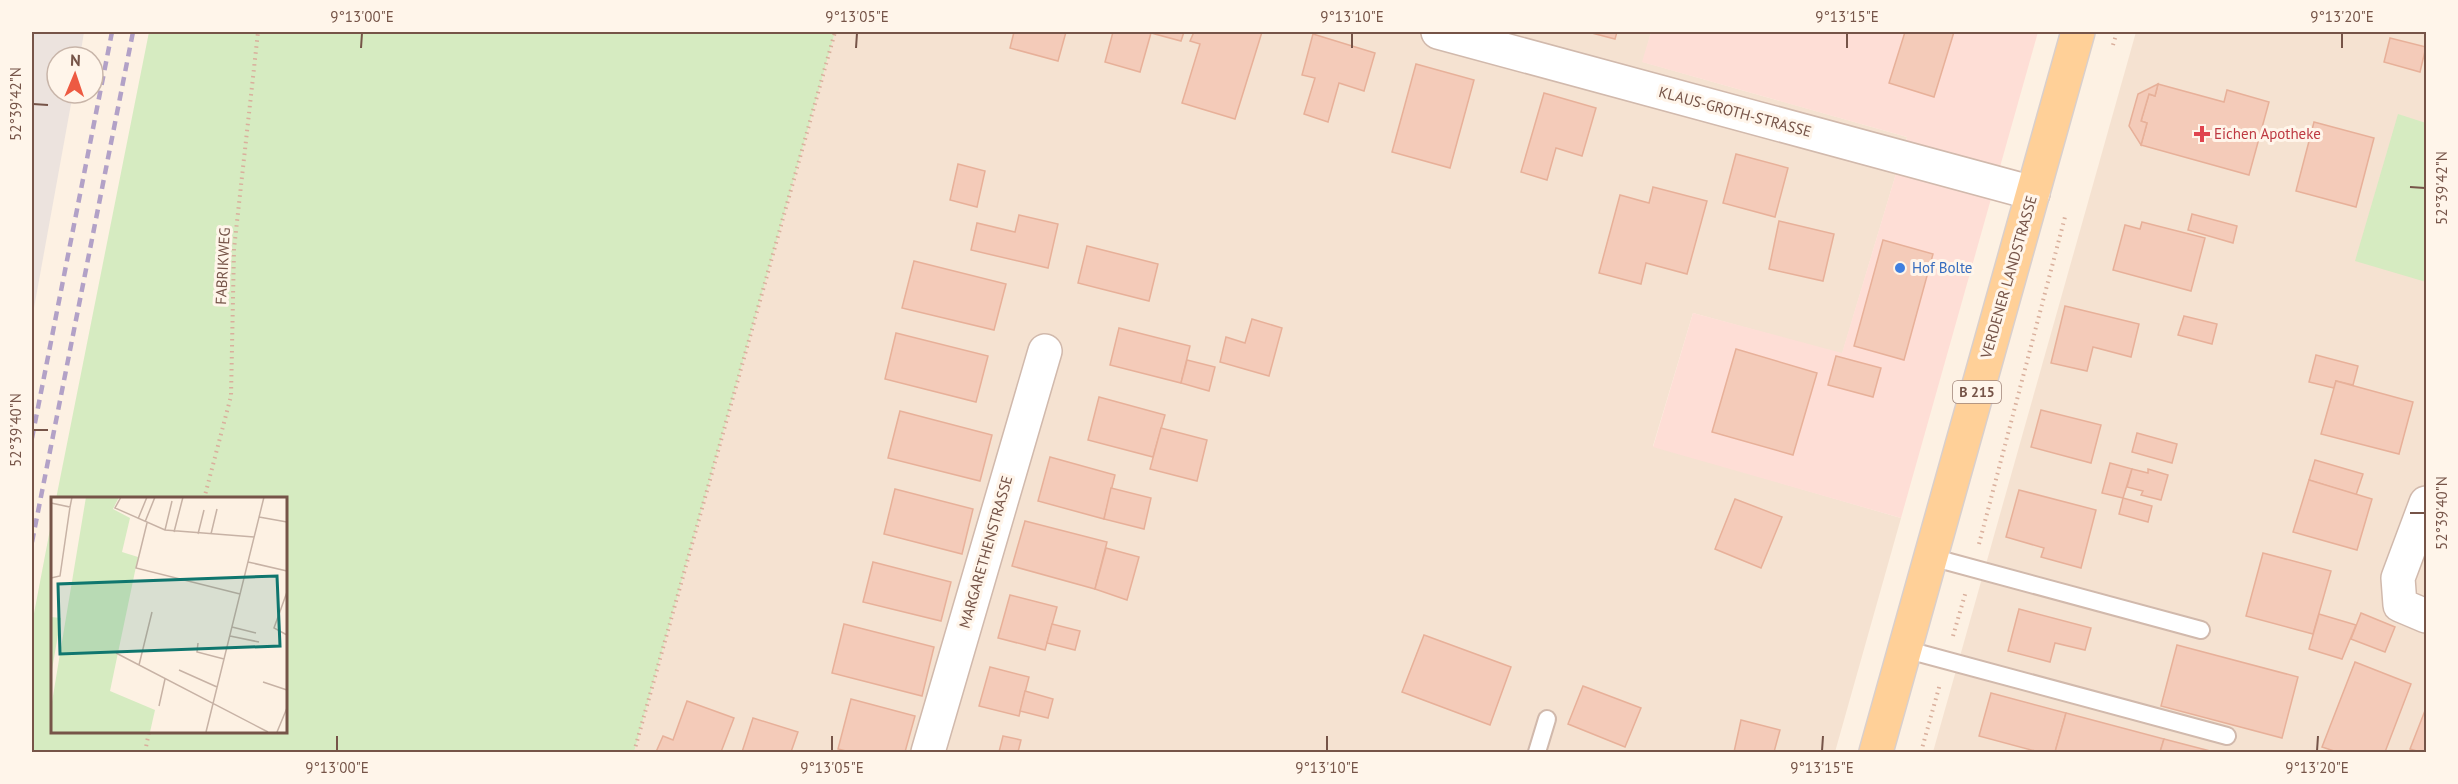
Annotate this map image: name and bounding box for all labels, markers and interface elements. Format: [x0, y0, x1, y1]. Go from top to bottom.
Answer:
text: 9°13'00"E [330, 7, 394, 26]
text: 9°13'05"E [825, 7, 889, 26]
text: 9°13'10"E [1320, 7, 1384, 26]
text: 9°13'15"E [1815, 7, 1879, 26]
text: 9°13'20"E [2310, 7, 2374, 26]
north arrow [45, 45, 105, 105]
text: N [70, 50, 81, 70]
text: 52°39'42"N [6, 67, 25, 141]
street label: KLAUS-GROTH-STRASSE [1657, 82, 1814, 141]
place label: Eichen Apotheke [2214, 124, 2321, 143]
marker: Eichen Apotheke [2195, 127, 2209, 141]
text: 52°39'42"N [2432, 151, 2451, 225]
street label: VERDENER LANDSTRASSE [1976, 193, 2041, 361]
street label: FABRIKWEG [211, 227, 234, 305]
place label: Hof Bolte [1912, 258, 1972, 277]
marker: Hof Bolte [1893, 261, 1907, 275]
road number: B 215 [1953, 381, 2001, 403]
text: 52°39'40"N [6, 393, 25, 467]
street label: MARGARETHENSTRASSE [955, 473, 1016, 630]
text: 52°39'40"N [2432, 476, 2451, 550]
inset map [51, 497, 286, 733]
text: 9°13'00"E [305, 758, 369, 777]
text: 9°13'05"E [800, 758, 864, 777]
text: 9°13'10"E [1295, 758, 1359, 777]
text: 9°13'15"E [1790, 758, 1854, 777]
text: 9°13'20"E [2285, 758, 2349, 777]

